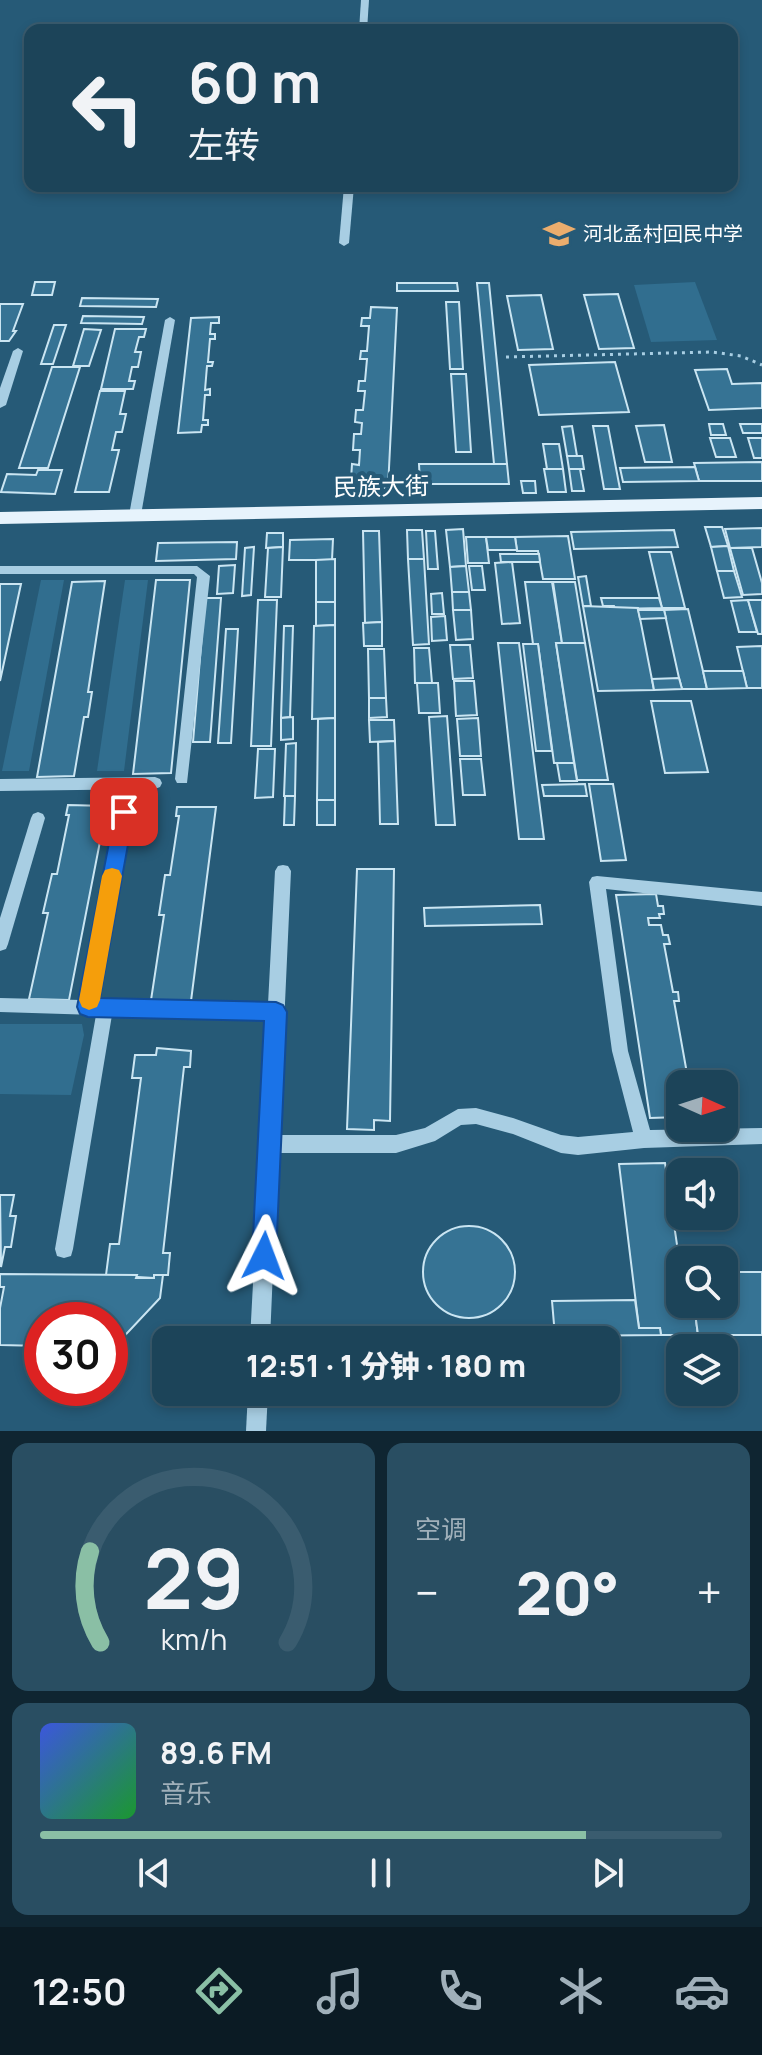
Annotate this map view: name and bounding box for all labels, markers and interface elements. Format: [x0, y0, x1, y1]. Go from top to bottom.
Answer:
text: 60 m [188, 43, 321, 120]
icon: left [56, 56, 160, 160]
text: 左转 [188, 120, 260, 169]
school or university icon: 河北孟村回民中学 [542, 217, 576, 251]
place label: 河北孟村回民中学 [583, 220, 743, 247]
street label: 民族大街 [333, 468, 429, 503]
pin [90, 778, 158, 846]
icon: arrive [102, 790, 146, 834]
north arrow [666, 1070, 738, 1142]
map controls [666, 1070, 738, 1406]
button: sound [666, 1158, 738, 1230]
position arrow [222, 1214, 306, 1298]
button: search [666, 1246, 738, 1318]
speed limit sign: 30 [24, 1302, 128, 1406]
button: layers [666, 1334, 738, 1406]
text: 12:51 · 1 分钟 · 180 m [246, 1345, 526, 1386]
text: 空调 [415, 1511, 467, 1547]
text: 29 [143, 1520, 244, 1634]
text: 20° [516, 1551, 620, 1633]
text: − [415, 1562, 439, 1622]
text: + [697, 1562, 722, 1622]
text: km/h [160, 1620, 227, 1659]
text: 89.6 FM [160, 1732, 272, 1773]
text: 音乐 [160, 1775, 212, 1811]
icon: previous [132, 1851, 176, 1895]
icon: pause [359, 1851, 403, 1895]
icon: next [586, 1851, 630, 1895]
icon: directions [191, 1963, 247, 2019]
icon: music [312, 1963, 368, 2019]
icon: phone [432, 1963, 488, 2019]
icon: climate [553, 1963, 609, 2019]
icon: car [674, 1963, 730, 2019]
text: 12:50 [32, 1967, 127, 2016]

